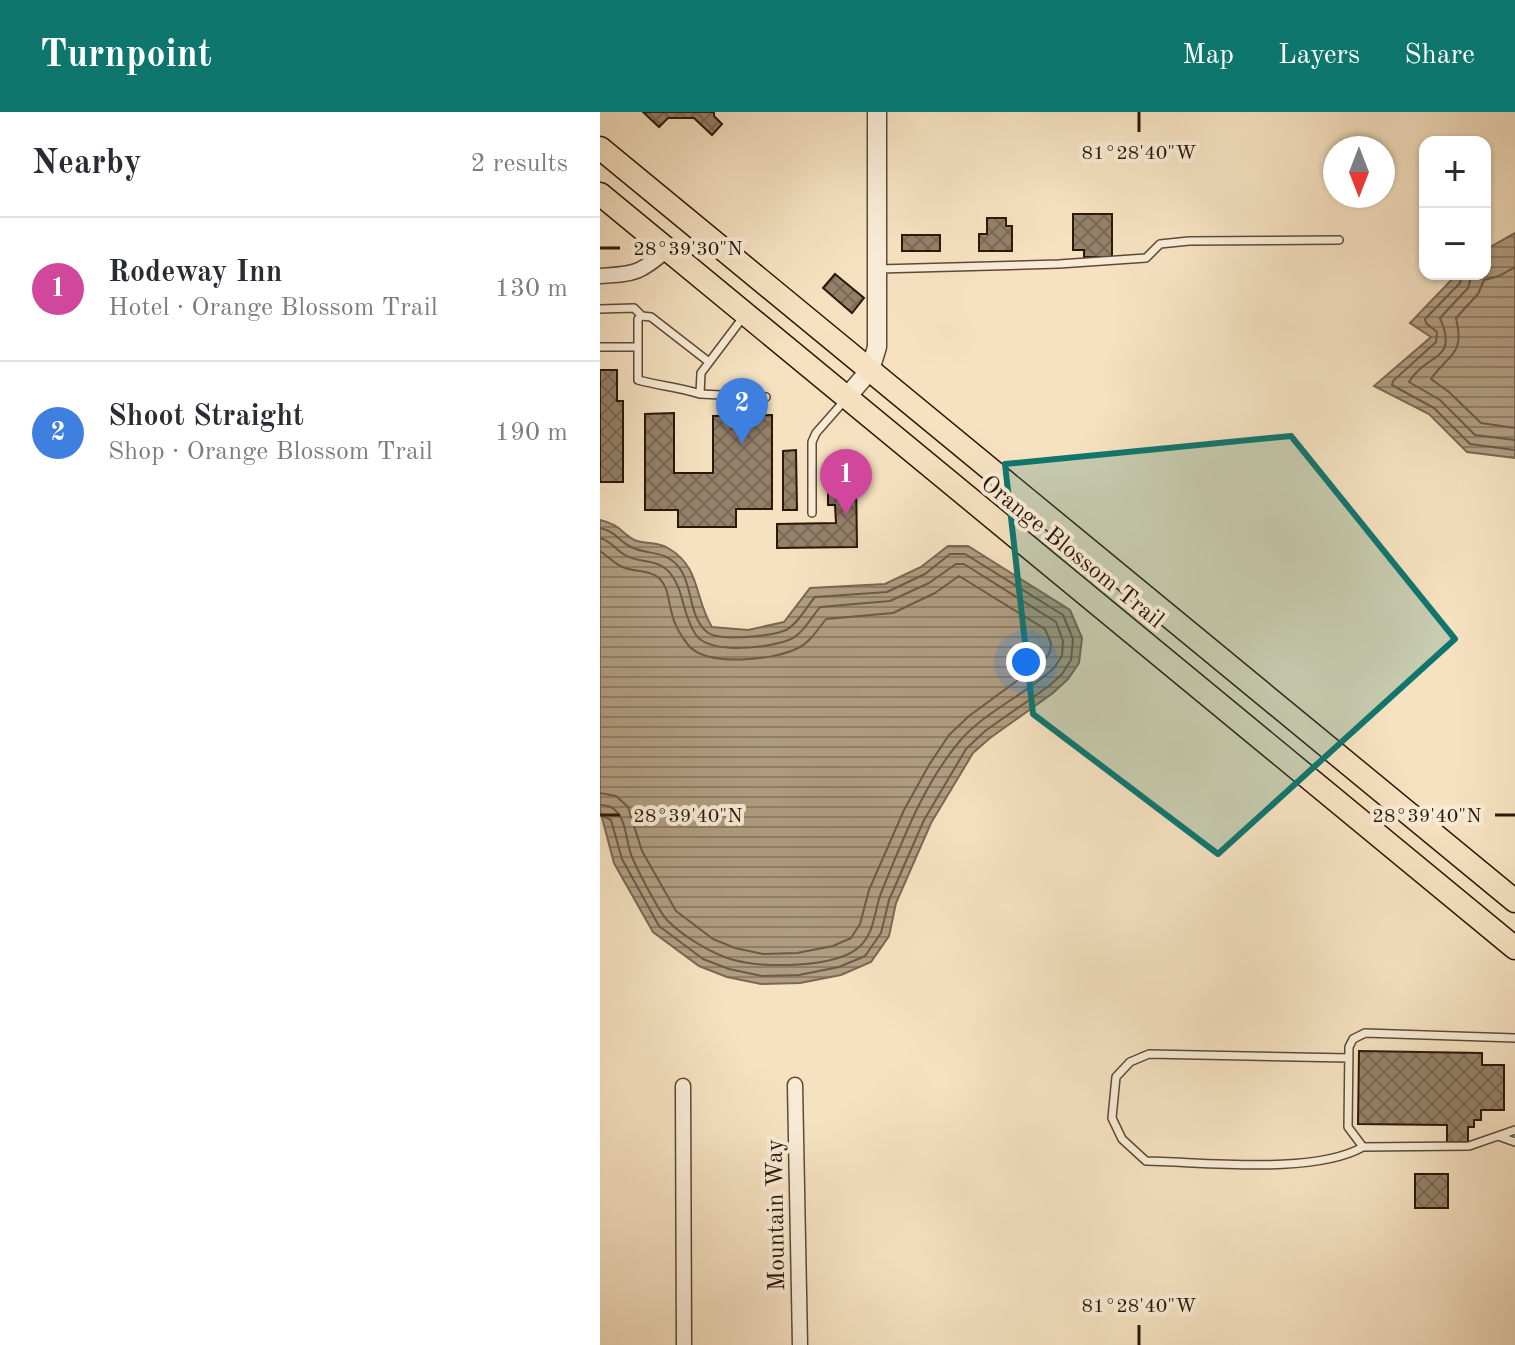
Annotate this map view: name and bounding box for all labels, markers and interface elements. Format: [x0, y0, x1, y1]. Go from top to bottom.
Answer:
text: Turnpoint [40, 37, 212, 75]
text: Map [1182, 42, 1234, 70]
text: Layers [1278, 42, 1360, 70]
text: Share [1404, 42, 1475, 70]
north arrow [1323, 136, 1395, 208]
map controls [1419, 136, 1491, 280]
button: + [1419, 136, 1491, 208]
text: 81°28'40"W [1081, 144, 1197, 164]
text: Nearby [32, 147, 142, 181]
text: 2 results [470, 151, 568, 177]
button: − [1419, 208, 1491, 280]
text: 28°39'30"N [633, 240, 743, 260]
text: Rodeway Inn [108, 258, 282, 288]
text: 1 [50, 276, 66, 302]
text: 130 m [495, 276, 568, 302]
text: Hotel · Orange Blossom Trail [108, 295, 438, 321]
pin: 2 [716, 378, 768, 444]
text: Shoot Straight [108, 402, 304, 432]
text: 2 [50, 420, 66, 446]
text: 190 m [495, 420, 568, 446]
text: Shop · Orange Blossom Trail [108, 439, 433, 465]
pin: 1 [820, 449, 872, 515]
street label: Orange Blossom Trail [976, 472, 1168, 633]
your location [1006, 642, 1046, 682]
text: 28°39'40"N [633, 807, 743, 827]
text: 28°39'40"N [1372, 807, 1482, 827]
street label: Mountain Way [764, 1138, 790, 1291]
text: 81°28'40"W [1081, 1297, 1197, 1317]

